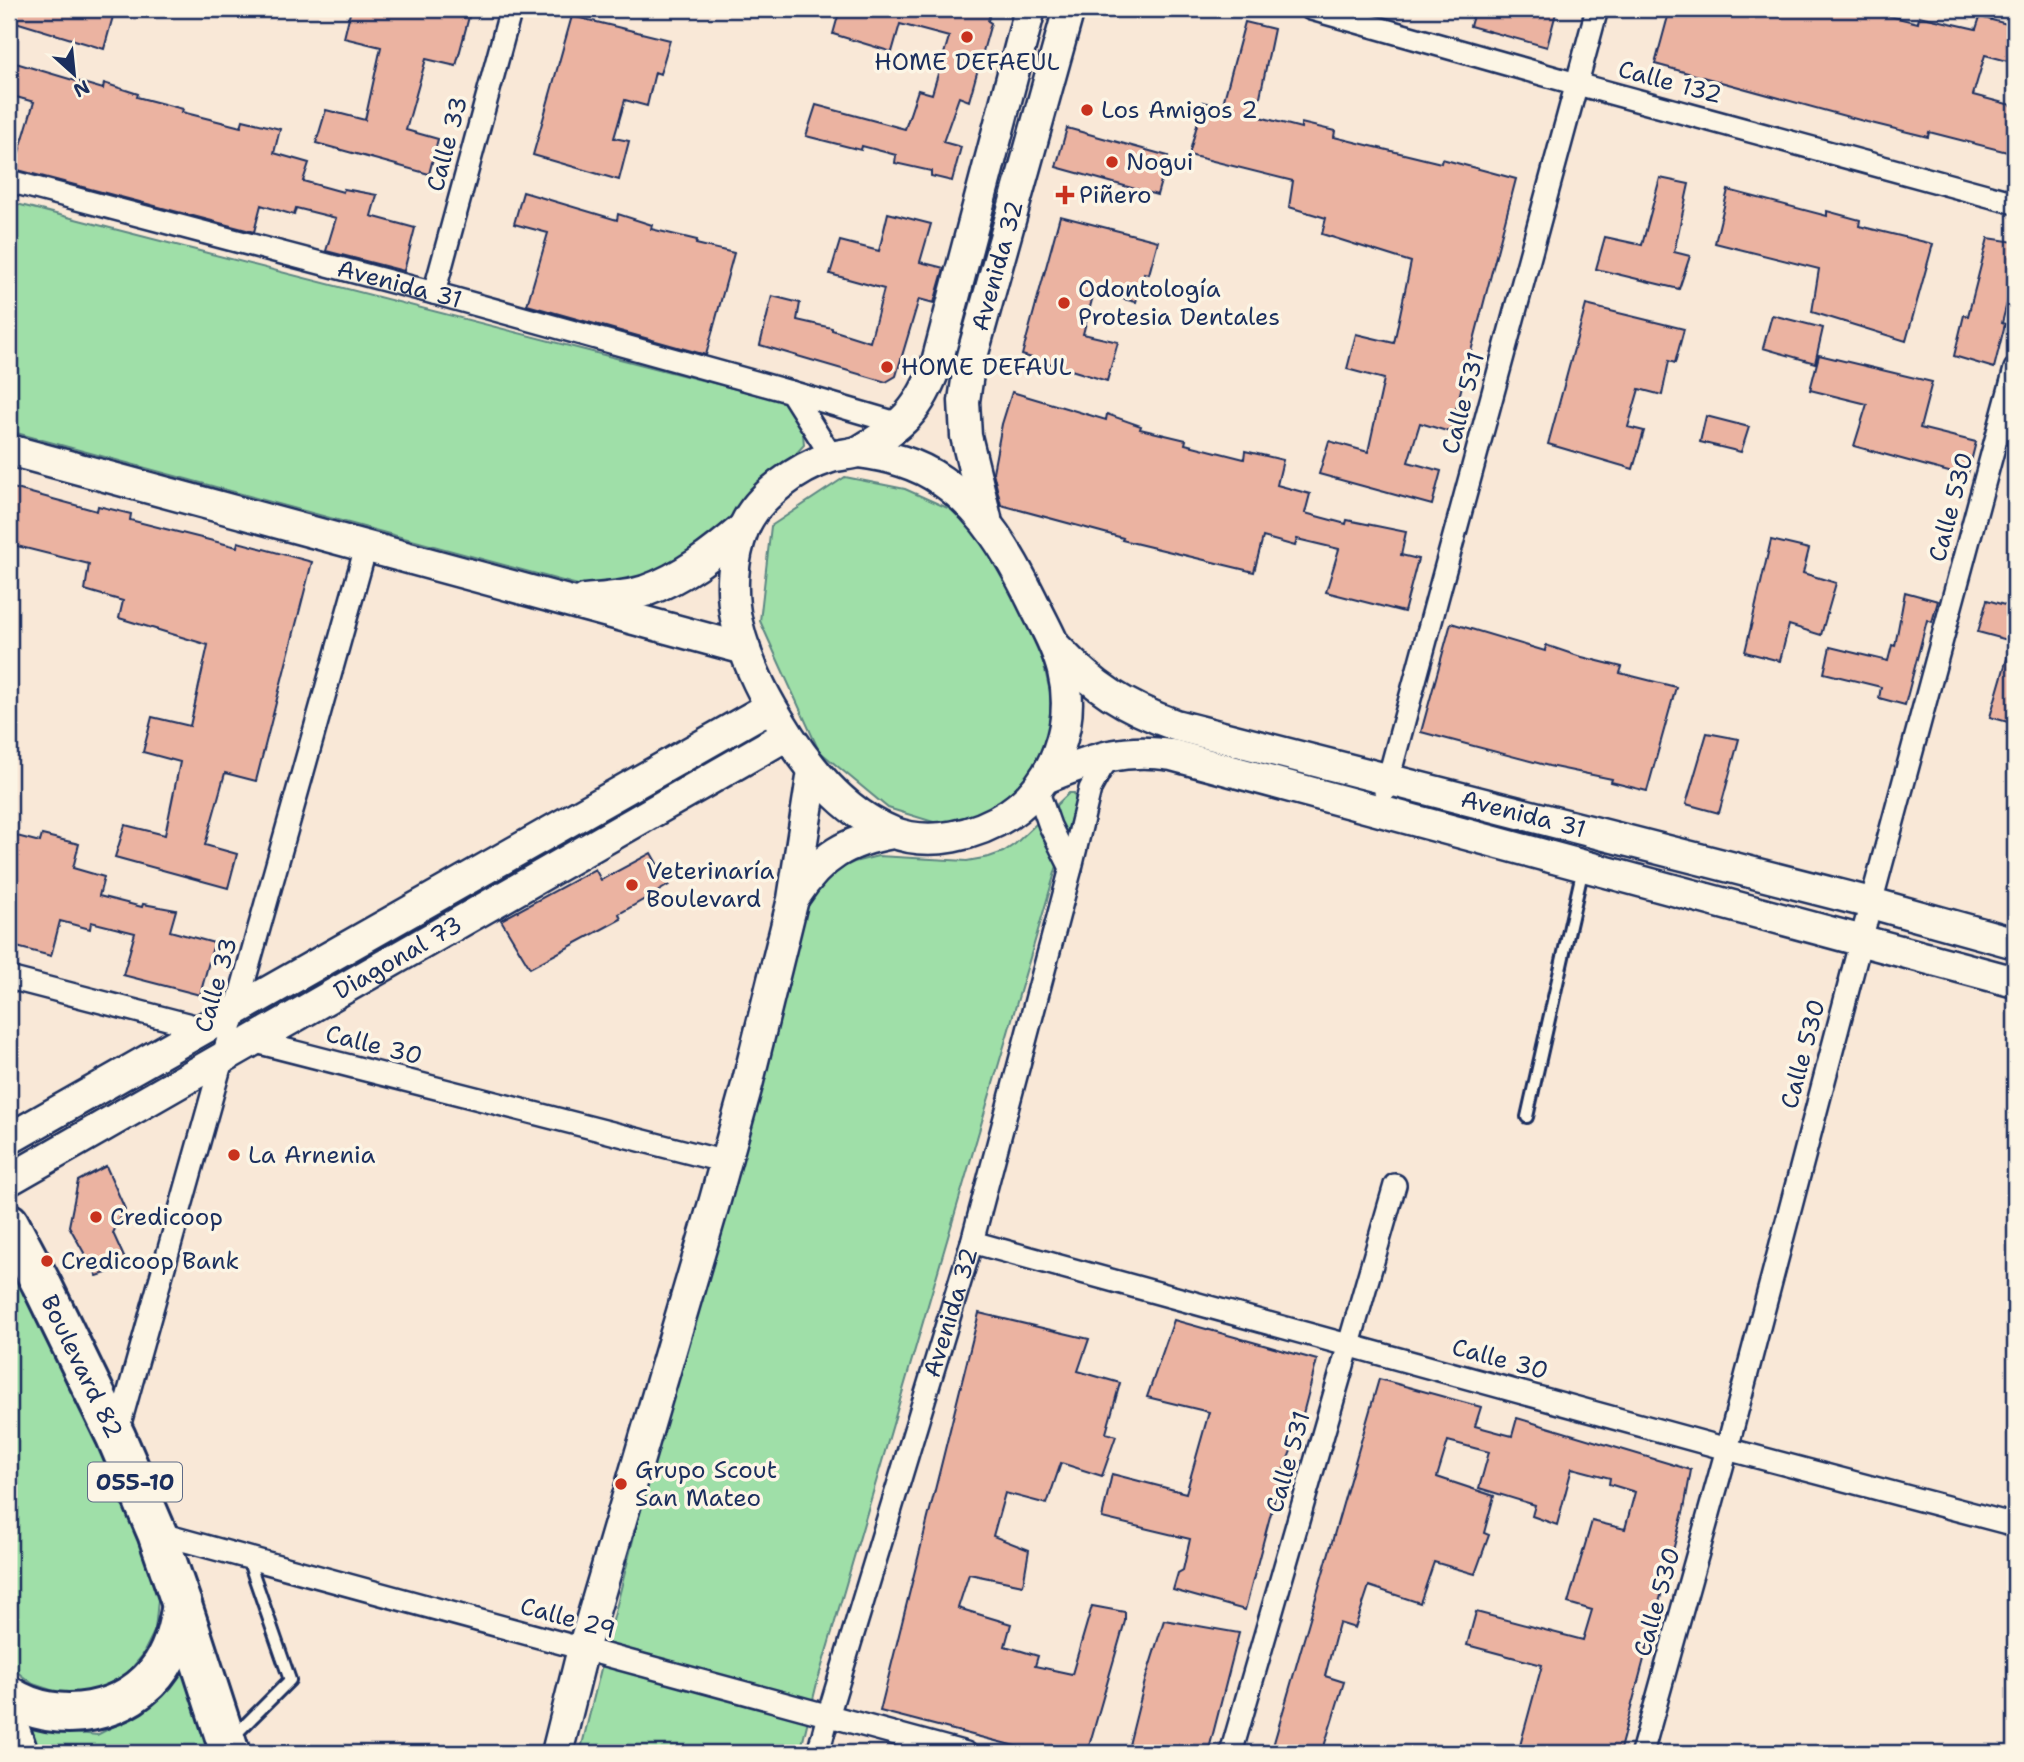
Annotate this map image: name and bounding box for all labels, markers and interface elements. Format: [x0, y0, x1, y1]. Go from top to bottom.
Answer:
marker: HOME DEFAEUL [959, 29, 975, 45]
north arrow [38, 38, 108, 108]
place label: HOME DEFAEUL [874, 46, 1060, 78]
street label: Calle 132 [1615, 53, 1725, 111]
text: N [69, 74, 94, 103]
street label: Calle 33 [419, 93, 475, 195]
place label: Los Amigos 2 [1101, 94, 1258, 126]
marker: Los Amigos 2 [1079, 102, 1095, 118]
place label: Nogui [1126, 146, 1194, 178]
marker: Nogui [1104, 154, 1120, 170]
place label: Piñero [1079, 179, 1152, 211]
marker: Piñero [1057, 187, 1073, 203]
street label: Avenida 32 [964, 197, 1031, 335]
street label: Avenida 31 [334, 252, 466, 316]
place label: Odontología Protesia Dentales [1078, 273, 1280, 333]
marker: Odontología Protesia Dentales [1056, 295, 1072, 311]
street label: Calle 531 [1434, 348, 1492, 458]
place label: HOME DEFAUL [901, 351, 1072, 383]
marker: HOME DEFAUL [879, 359, 895, 375]
street label: Calle 530 [1921, 449, 1981, 565]
street label: Avenida 31 [1457, 783, 1589, 845]
place label: Veterinaría Boulevard [646, 855, 775, 915]
marker: Veterinaría Boulevard [624, 877, 640, 893]
street label: Diagonal 73 [328, 908, 468, 1007]
street label: Calle 33 [187, 934, 245, 1036]
street label: Calle 530 [1773, 996, 1833, 1112]
street label: Calle 30 [322, 1018, 426, 1072]
place label: La Arnenia [248, 1139, 375, 1171]
marker: La Arnenia [226, 1147, 242, 1163]
place label: Credicoop [110, 1201, 223, 1233]
marker: Credicoop [88, 1209, 104, 1225]
street label: Avenida 32 [916, 1244, 985, 1381]
place label: Credicoop Bank [61, 1245, 239, 1277]
marker: Credicoop Bank [39, 1253, 55, 1269]
street label: Boulevard 82 [33, 1290, 130, 1444]
street label: Calle 30 [1448, 1331, 1552, 1387]
street label: Calle 531 [1258, 1407, 1318, 1517]
place label: Grupo Scout San Mateo [635, 1454, 777, 1514]
road number: 055-10 [88, 1462, 182, 1502]
marker: Grupo Scout San Mateo [613, 1476, 629, 1492]
street label: Calle 530 [1626, 1544, 1688, 1660]
street label: Calle 29 [517, 1590, 619, 1646]

